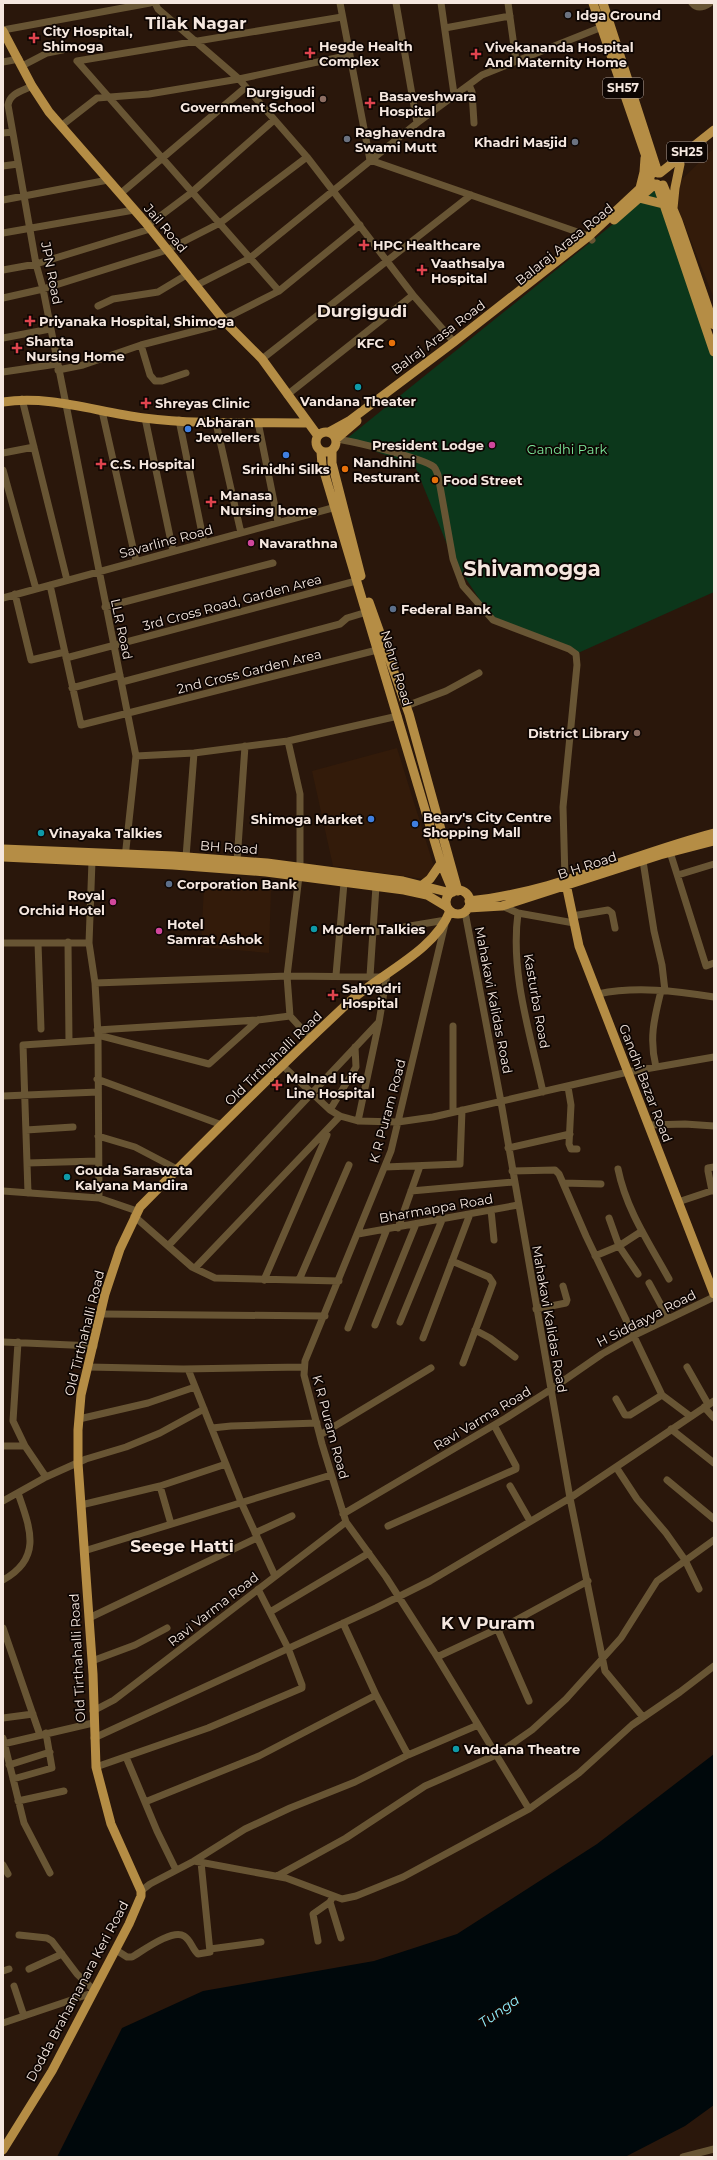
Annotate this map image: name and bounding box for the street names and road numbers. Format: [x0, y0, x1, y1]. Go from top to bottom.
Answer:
road number: SH57 [603, 78, 643, 98]
road number: SH25 [667, 142, 707, 162]
street label: Jail Road [140, 200, 191, 256]
street label: Balaraj Arasa Road [512, 200, 616, 288]
street label: JPN Road [38, 239, 66, 306]
street label: Balraj Arasa Road [388, 296, 488, 378]
street label: Savarline Road [117, 521, 215, 561]
street label: 3rd Cross Road, Garden Area [141, 570, 323, 634]
street label: LLR Road [108, 597, 136, 661]
street label: Nehru Road [378, 628, 416, 708]
street label: 2nd Cross Garden Area [175, 645, 323, 697]
street label: BH Road [200, 837, 258, 857]
street label: B H Road [555, 848, 619, 882]
street label: Mahakavi Kalidas Road [472, 925, 516, 1075]
street label: Kasturba Road [521, 952, 553, 1050]
street label: Old Tirthahalli Road [221, 1007, 325, 1109]
street label: Gandhi Bazar Road [616, 1022, 676, 1144]
street label: K R Puram Road [365, 1057, 409, 1165]
street label: Bharmappa Road [378, 1190, 494, 1226]
street label: Mahakavi Kalidas Road [529, 1244, 571, 1394]
street label: Old Tirthahalli Road [61, 1268, 107, 1398]
street label: H Siddayya Road [594, 1286, 698, 1350]
street label: K R Puram Road [309, 1373, 353, 1481]
street label: Ravi Varma Road [430, 1383, 534, 1453]
street label: Ravi Varma Road [164, 1569, 262, 1649]
street label: Old Tirthahalli Road [66, 1593, 88, 1723]
street label: Dodda Brahamanara Keri Road [22, 1898, 132, 2084]

